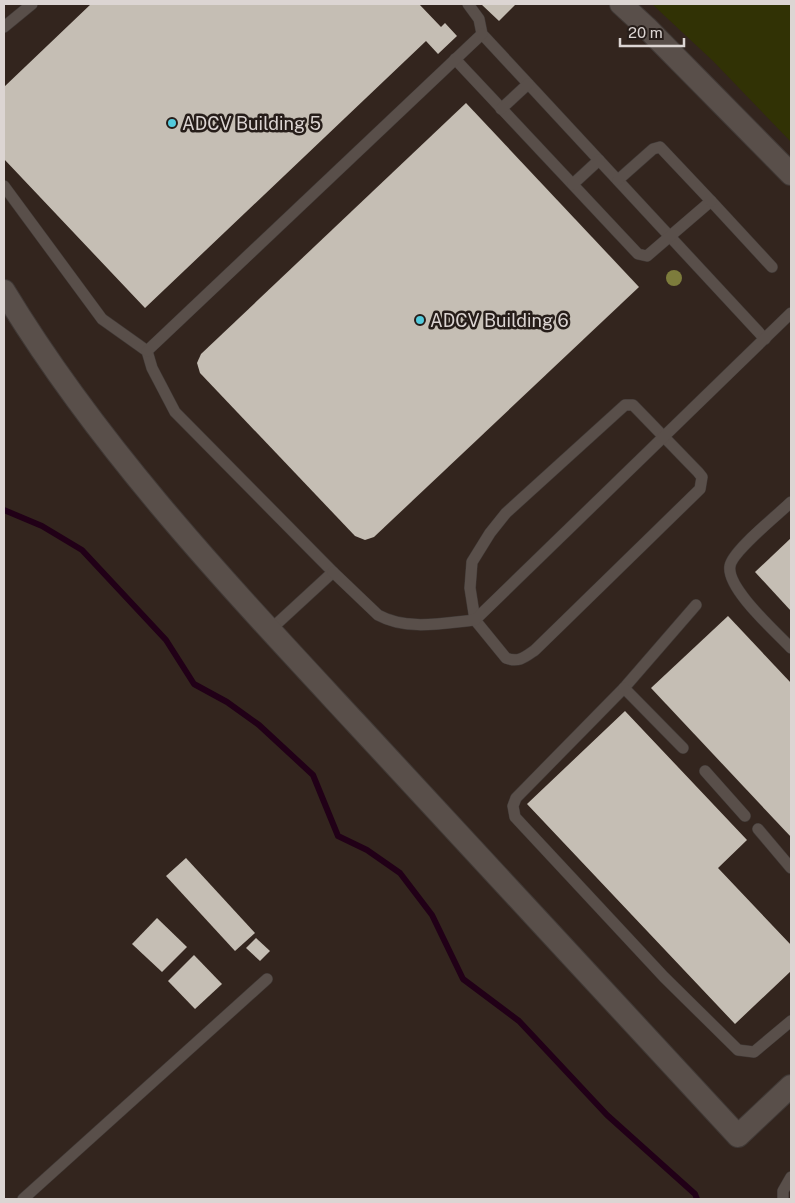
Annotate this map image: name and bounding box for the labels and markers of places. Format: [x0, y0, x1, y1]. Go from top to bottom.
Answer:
place label: ADCV Building 5 [182, 113, 321, 134]
marker: ADCV Building 5 [166, 117, 178, 129]
place label: ADCV Building 6 [430, 310, 569, 331]
marker: ADCV Building 6 [414, 314, 426, 326]

